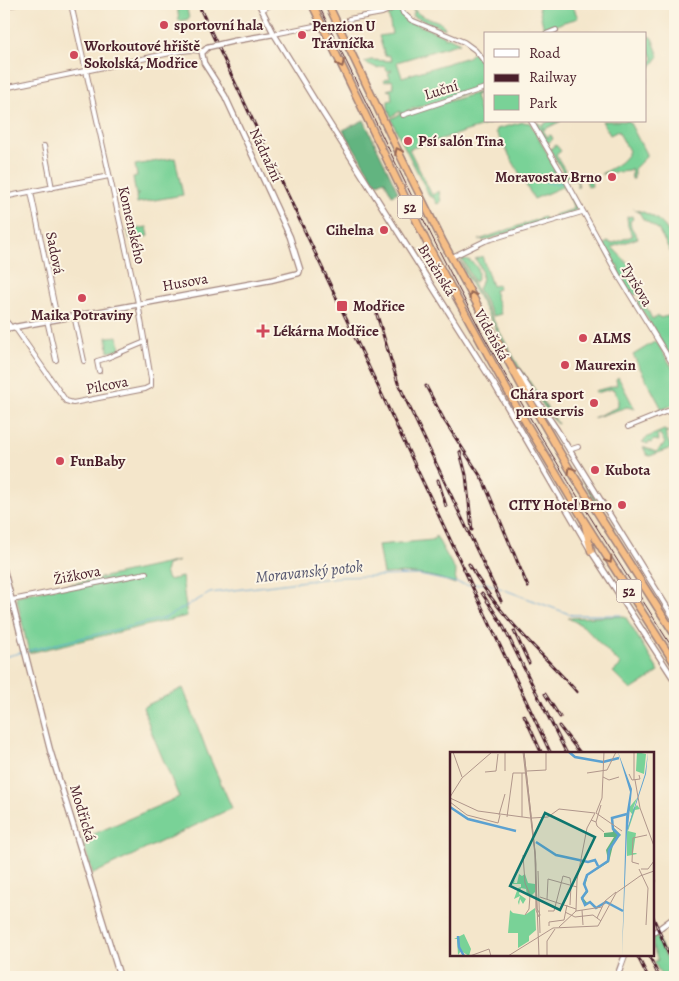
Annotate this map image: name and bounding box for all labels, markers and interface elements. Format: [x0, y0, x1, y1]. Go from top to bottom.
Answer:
place label: sportovní hala [174, 15, 264, 35]
place label: Penzion U Trávníčka [312, 16, 376, 53]
marker: sportovní hala [158, 19, 170, 31]
marker: Penzion U Trávníčka [296, 29, 308, 41]
legend [484, 32, 646, 122]
place label: Workoutové hřiště Sokolská, Modřice [83, 36, 200, 73]
text: Road [529, 43, 561, 63]
marker: Workoutové hřiště Sokolská, Modřice [68, 49, 80, 61]
one-way arrow [334, 58, 344, 67]
text: Railway [529, 67, 577, 87]
street label: Luční [422, 75, 460, 105]
text: Park [529, 93, 558, 113]
street label: Nádražní [245, 125, 287, 185]
place label: Psí salón Tina [418, 131, 505, 151]
marker: Psí salón Tina [402, 135, 414, 147]
one-way arrow [393, 147, 404, 156]
place label: Moravostav Brno [495, 167, 602, 187]
marker: Moravostav Brno [606, 171, 618, 183]
street label: Komenského [113, 184, 151, 266]
road number: 52 [398, 196, 422, 218]
place label: Cihelna [326, 220, 375, 240]
marker: Cihelna [378, 224, 390, 236]
street label: Sadová [41, 230, 69, 276]
street label: Brněnská [413, 240, 461, 300]
street label: Tyršova [616, 260, 658, 310]
street label: Husova [161, 268, 209, 296]
one-way arrow [469, 291, 479, 300]
marker: Maika Potraviny [76, 292, 88, 304]
place label: Modřice [353, 296, 405, 316]
marker: Modřice [335, 299, 349, 313]
place label: Maika Potraviny [31, 305, 134, 325]
street label: Vídeňská [469, 305, 514, 364]
place label: Lékárna Modřice [273, 321, 379, 341]
marker: Lékárna Modřice [257, 325, 269, 337]
place label: ALMS [592, 328, 631, 348]
marker: ALMS [577, 332, 589, 344]
place label: Maurexin [575, 355, 637, 375]
marker: Maurexin [559, 359, 571, 371]
street label: Pilcova [84, 371, 130, 399]
place label: Chára sport pneuservis [510, 384, 584, 421]
marker: Chára sport pneuservis [588, 397, 600, 409]
place label: FunBaby [70, 451, 126, 471]
marker: FunBaby [54, 455, 66, 467]
place label: Kubota [605, 460, 651, 480]
marker: Kubota [589, 464, 601, 476]
one-way arrow [567, 466, 577, 475]
place label: CITY Hotel Brno [509, 495, 612, 515]
marker: CITY Hotel Brno [616, 499, 628, 511]
one-way arrow [603, 554, 613, 563]
water label: Moravanský potok [254, 555, 364, 589]
street label: Žižkova [52, 561, 102, 589]
road number: 52 [616, 580, 642, 602]
inset map [450, 752, 654, 956]
street label: Modřická [65, 782, 101, 844]

